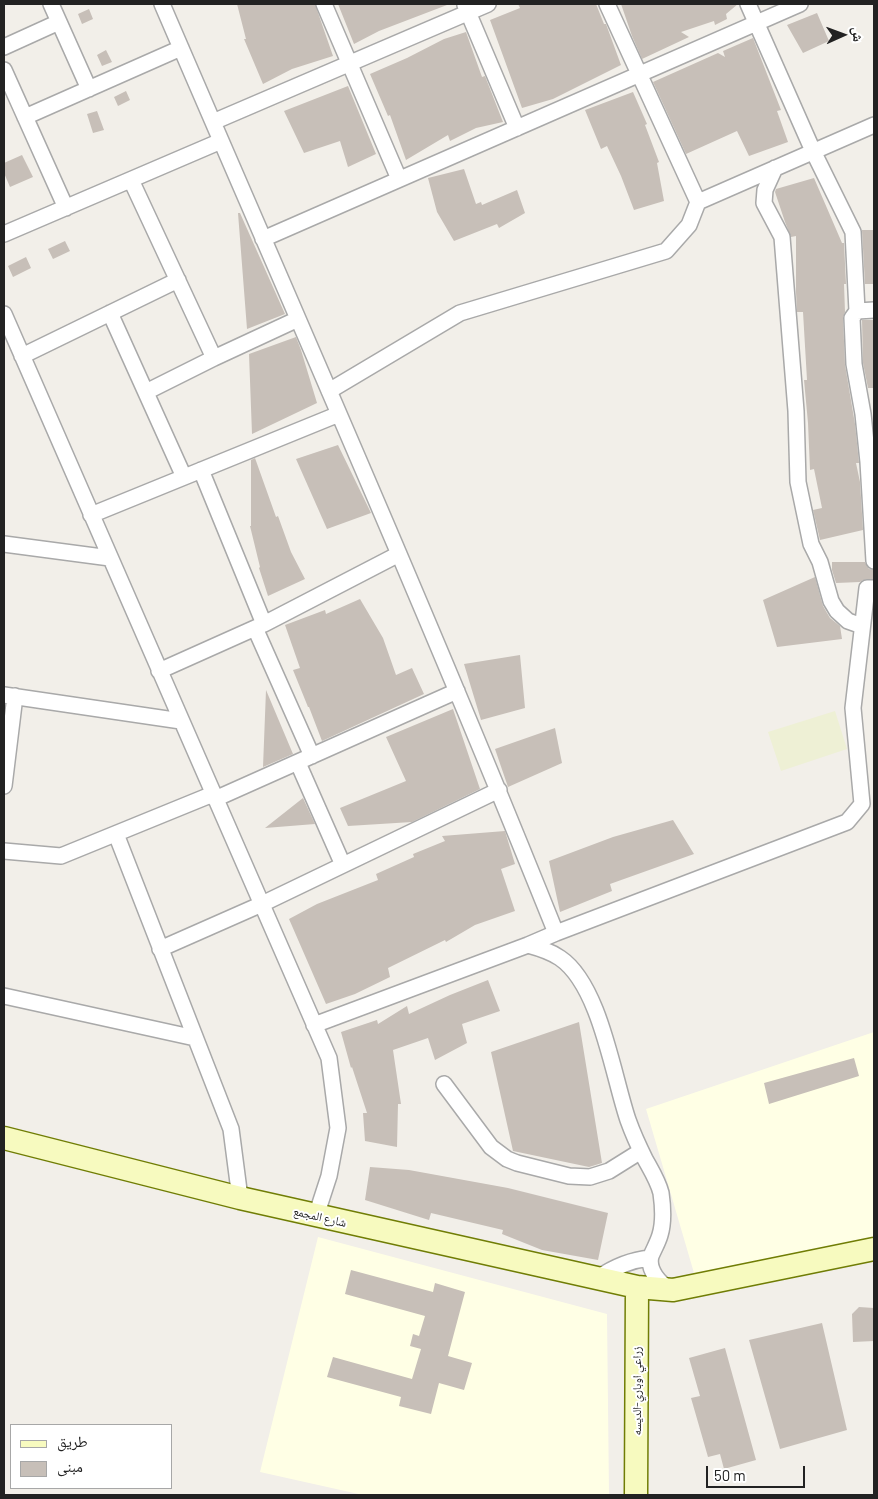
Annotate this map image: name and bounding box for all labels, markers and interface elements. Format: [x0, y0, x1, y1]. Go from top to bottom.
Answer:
north arrow [818, 10, 868, 60]
text: ش [850, 27, 867, 42]
street label: شارع المجمع [292, 1204, 348, 1230]
street label: زراعي اوباري-الديسه [630, 1347, 644, 1435]
legend [10, 1424, 172, 1489]
text: طريق [57, 1432, 88, 1450]
scale bar [708, 1456, 807, 1488]
text: مبنى [57, 1457, 83, 1475]
text: 50 m [714, 1466, 746, 1484]

